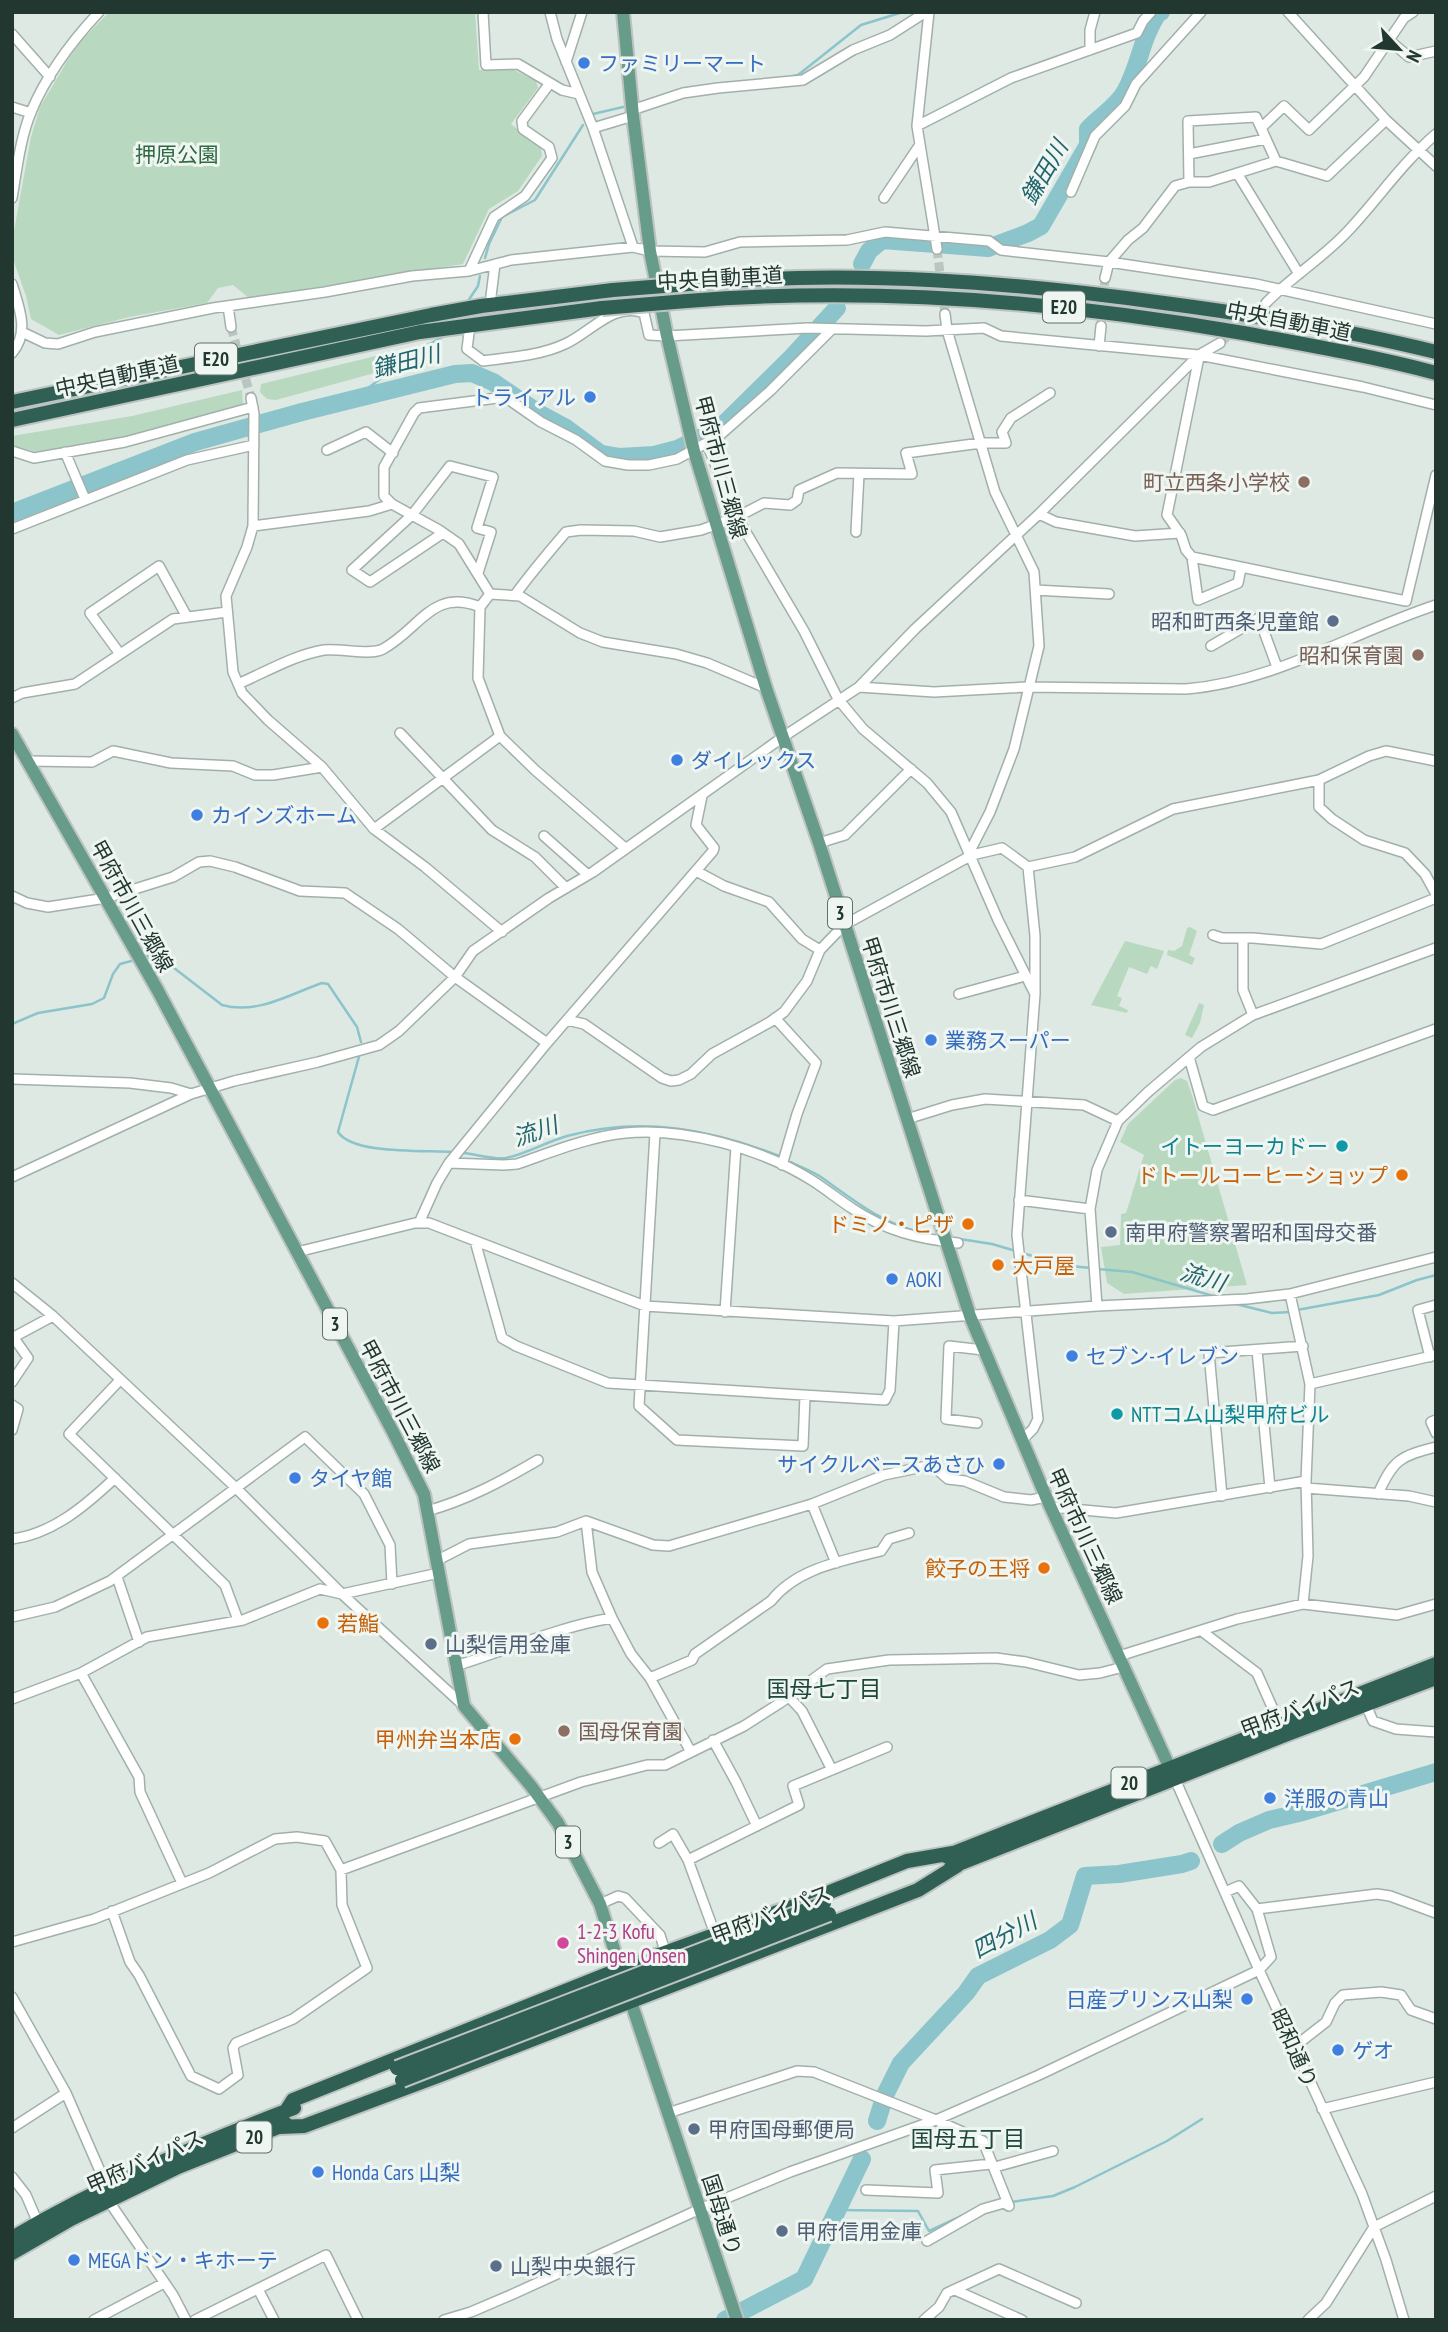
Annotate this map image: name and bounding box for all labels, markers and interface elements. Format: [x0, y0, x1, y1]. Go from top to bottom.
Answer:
north arrow [1364, 14, 1434, 84]
text: N [1401, 47, 1427, 66]
place label: ファミリーマート [598, 50, 766, 77]
marker: ファミリーマート [576, 55, 592, 71]
water label: 鎌田川 [1014, 132, 1075, 209]
park label: 押原公園 [135, 141, 219, 168]
street label: 中央自動車道 [656, 261, 784, 295]
road number: E20 [1043, 292, 1085, 322]
street label: 中央自動車道 [1225, 296, 1353, 346]
water label: 鎌田川 [369, 338, 446, 383]
road number: E20 [195, 344, 237, 374]
street label: 中央自動車道 [53, 350, 181, 402]
place label: トライアル [471, 384, 576, 411]
marker: トライアル [582, 389, 598, 405]
street label: 甲府市川三郷線 [689, 393, 753, 541]
place label: 町立西条小学校 [1143, 469, 1290, 496]
marker: 町立西条小学校 [1296, 474, 1312, 490]
place label: 昭和町西条児童館 [1151, 608, 1319, 635]
marker: 昭和町西条児童館 [1325, 613, 1341, 629]
place label: 昭和保育園 [1299, 642, 1404, 669]
marker: 昭和保育園 [1410, 647, 1426, 663]
place label: ダイレックス [691, 747, 816, 774]
marker: ダイレックス [669, 752, 685, 768]
place label: カインズホーム [211, 802, 357, 829]
marker: カインズホーム [189, 807, 205, 823]
street label: 甲府市川三郷線 [85, 835, 179, 977]
road number: 3 [828, 897, 852, 928]
street label: 甲府市川三郷線 [855, 933, 927, 1081]
place label: 業務スーパー [945, 1027, 1071, 1054]
marker: 業務スーパー [923, 1032, 939, 1048]
water label: 流川 [509, 1109, 564, 1152]
place label: イトーヨーカドー [1160, 1133, 1328, 1160]
marker: イトーヨーカドー [1334, 1138, 1350, 1154]
place label: ドトールコーヒーショップ [1137, 1162, 1388, 1189]
marker: ドトールコーヒーショップ [1394, 1167, 1410, 1183]
place label: ドミノ・ピザ [828, 1211, 954, 1238]
marker: ドミノ・ピザ [960, 1216, 976, 1232]
place label: 南甲府警察署昭和国母交番 [1125, 1219, 1377, 1246]
marker: 南甲府警察署昭和国母交番 [1103, 1224, 1119, 1240]
place label: 大戸屋 [1012, 1252, 1075, 1279]
marker: 大戸屋 [990, 1257, 1006, 1273]
water label: 流川 [1177, 1257, 1232, 1298]
place label: AOKI [906, 1266, 942, 1293]
marker: AOKI [884, 1271, 900, 1287]
road number: 3 [323, 1308, 347, 1340]
street label: 甲府市川三郷線 [354, 1335, 446, 1477]
place label: セブン-イレブン [1086, 1343, 1239, 1370]
marker: セブン-イレブン [1064, 1348, 1080, 1364]
place label: NTTコム山梨甲府ビル [1131, 1401, 1330, 1428]
marker: NTTコム山梨甲府ビル [1109, 1406, 1125, 1422]
place label: サイクルベースあさひ [777, 1451, 985, 1478]
marker: サイクルベースあさひ [991, 1456, 1007, 1472]
street label: 甲府市川三郷線 [1042, 1464, 1128, 1608]
place label: タイヤ館 [309, 1465, 392, 1492]
marker: タイヤ館 [287, 1470, 303, 1486]
place label: 餃子の王将 [925, 1555, 1030, 1582]
marker: 餃子の王将 [1036, 1560, 1052, 1576]
place label: 若鮨 [337, 1610, 379, 1637]
marker: 若鮨 [315, 1615, 331, 1631]
place label: 山梨信用金庫 [445, 1631, 571, 1658]
marker: 山梨信用金庫 [423, 1636, 439, 1652]
street label: 甲府バイパス [1237, 1673, 1363, 1743]
district label: 国母七丁目 [767, 1674, 882, 1703]
place label: 国母保育園 [578, 1718, 683, 1745]
marker: 国母保育園 [556, 1723, 572, 1739]
place label: 甲州弁当本店 [375, 1726, 501, 1753]
marker: 甲州弁当本店 [507, 1731, 523, 1747]
road number: 20 [1112, 1768, 1146, 1798]
place label: 洋服の青山 [1284, 1785, 1389, 1812]
marker: 洋服の青山 [1262, 1790, 1278, 1806]
road number: 3 [556, 1826, 580, 1858]
street label: 甲府バイパス [708, 1879, 834, 1949]
water label: 四分川 [967, 1905, 1044, 1964]
place label: 1-2-3 Kofu Shingen Onsen [577, 1918, 686, 1969]
marker: 1-2-3 Kofu Shingen Onsen [555, 1935, 571, 1951]
place label: 日産プリンス山梨 [1065, 1986, 1233, 2013]
marker: 日産プリンス山梨 [1239, 1991, 1255, 2007]
street label: 昭和通り [1265, 2004, 1323, 2092]
place label: ゲオ [1352, 2037, 1394, 2064]
marker: ゲオ [1330, 2042, 1346, 2058]
place label: 甲府国母郵便局 [708, 2116, 855, 2143]
marker: 甲府国母郵便局 [686, 2121, 702, 2137]
road number: 20 [236, 2122, 272, 2152]
street label: 甲府バイパス [82, 2123, 208, 2199]
district label: 国母五丁目 [911, 2124, 1026, 2153]
place label: Honda Cars 山梨 [332, 2159, 461, 2186]
marker: Honda Cars 山梨 [310, 2164, 326, 2180]
street label: 国母通り [696, 2171, 748, 2259]
place label: 甲府信用金庫 [796, 2218, 922, 2245]
marker: 甲府信用金庫 [774, 2223, 790, 2239]
place label: MEGAドン・キホーテ [88, 2247, 278, 2274]
marker: MEGAドン・キホーテ [66, 2252, 82, 2268]
place label: 山梨中央銀行 [510, 2253, 636, 2280]
marker: 山梨中央銀行 [488, 2258, 504, 2274]

